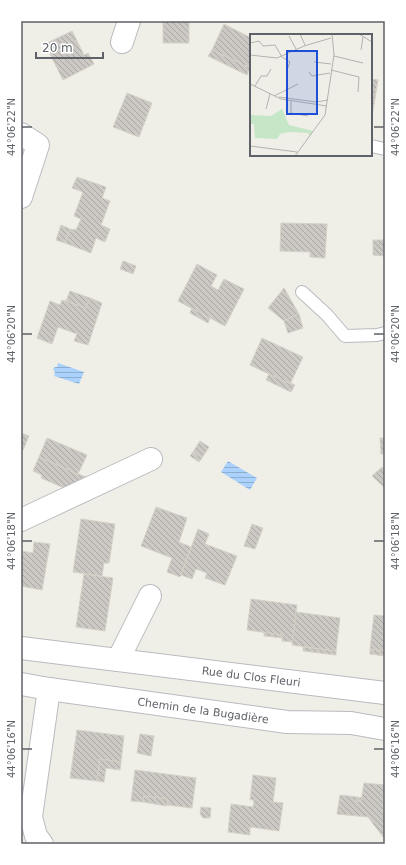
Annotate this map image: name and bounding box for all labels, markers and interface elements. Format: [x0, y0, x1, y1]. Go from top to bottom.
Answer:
scale bar [36, 34, 103, 60]
inset map [250, 34, 372, 156]
text: 20 m [42, 41, 73, 55]
text: 44°06'22"N [6, 98, 17, 156]
text: 44°06'22"N [390, 98, 401, 156]
text: 44°06'20"N [6, 305, 17, 363]
text: 44°06'20"N [390, 305, 401, 363]
text: 44°06'18"N [6, 512, 17, 570]
text: 44°06'18"N [390, 512, 401, 570]
street label: Rue du Clos Fleuri [201, 664, 301, 689]
street label: Chemin de la Bugadière [137, 695, 270, 726]
text: 44°06'16"N [6, 720, 17, 778]
text: 44°06'16"N [390, 720, 401, 778]

